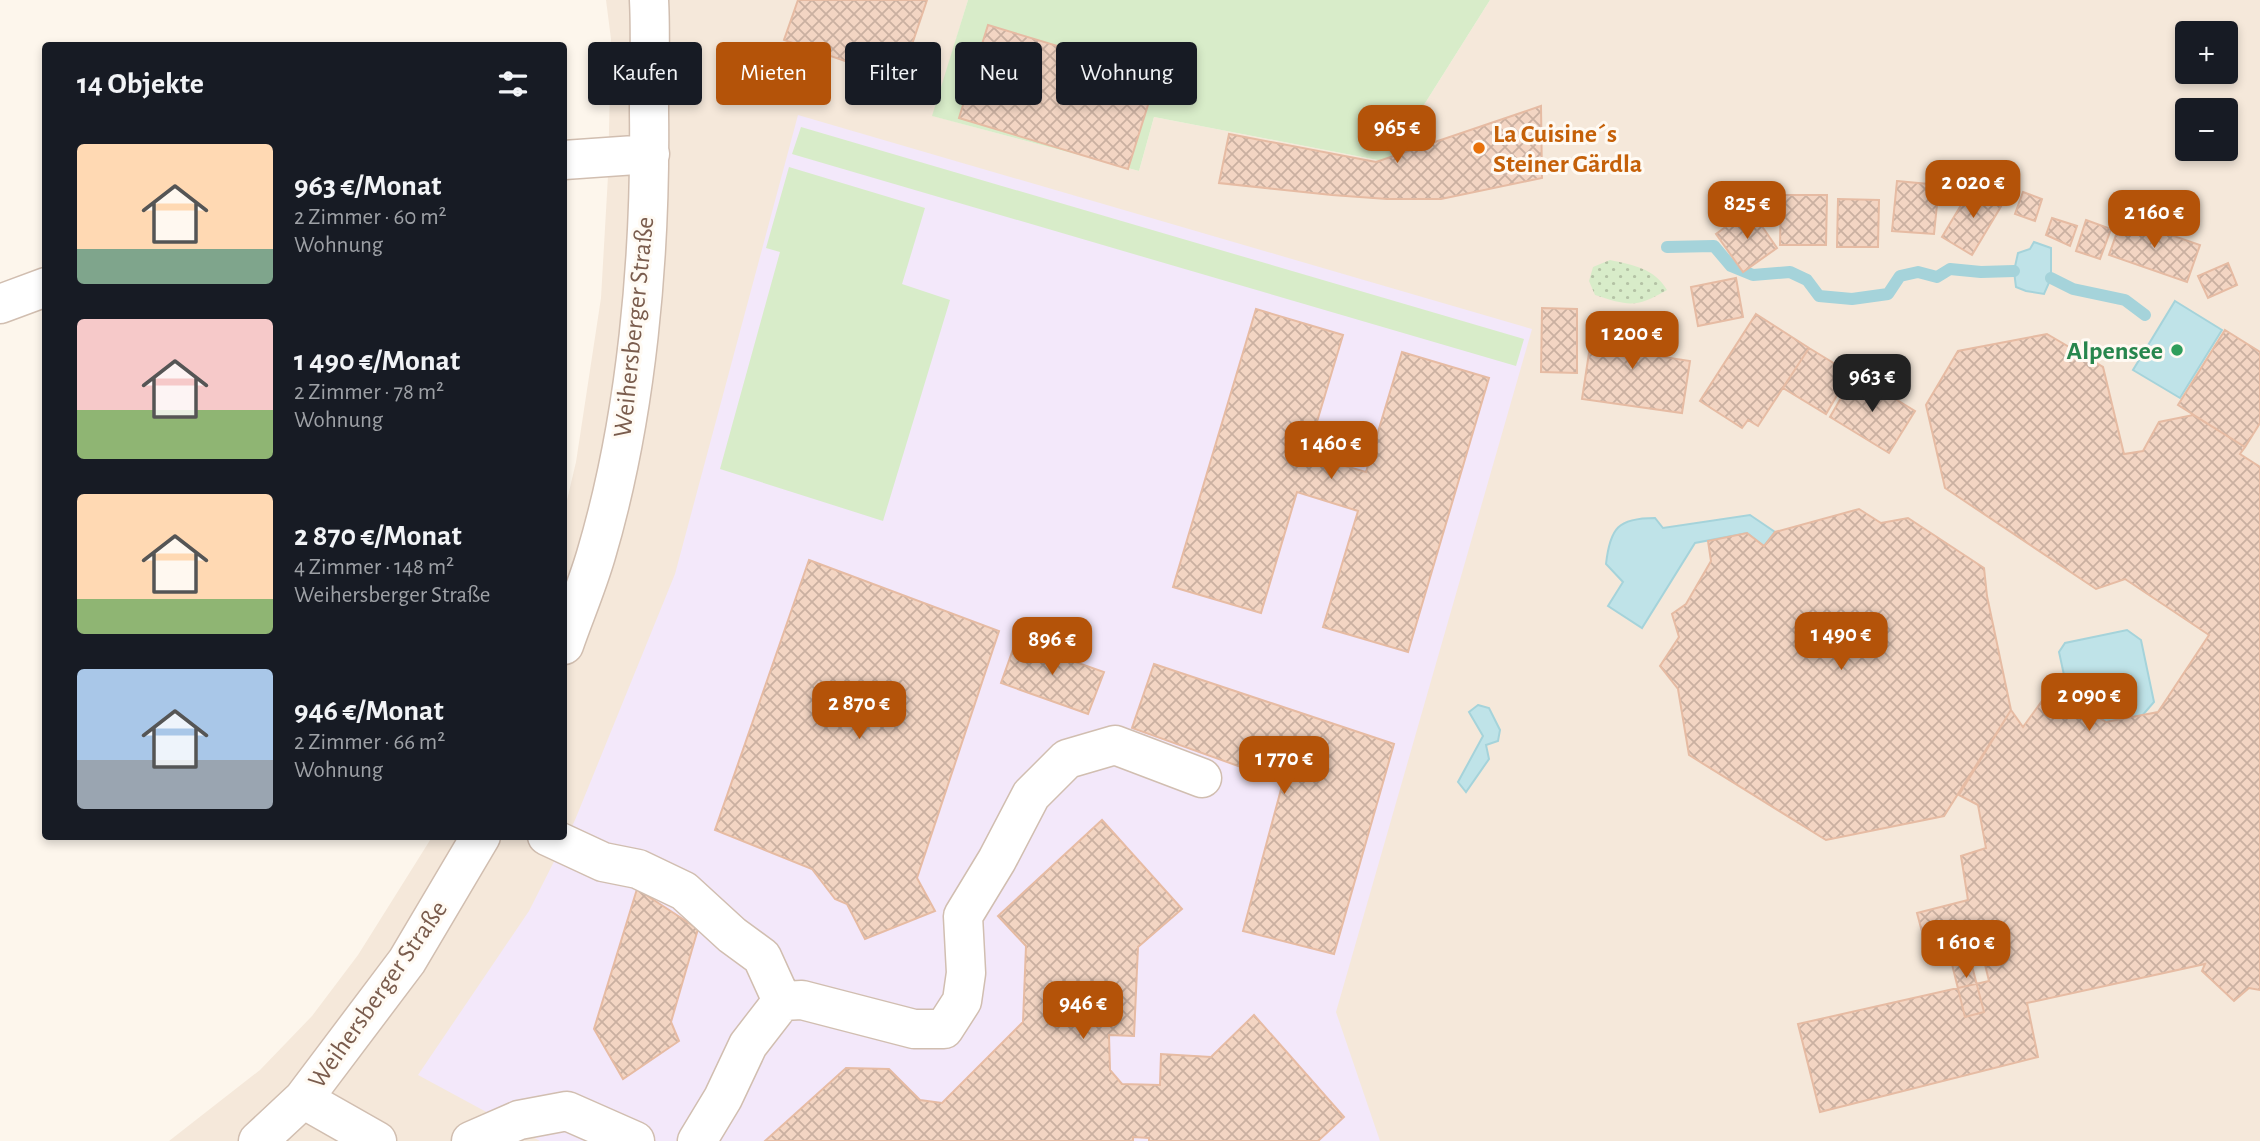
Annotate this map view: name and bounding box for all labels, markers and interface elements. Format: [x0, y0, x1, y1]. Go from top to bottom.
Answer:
map controls [2175, 21, 2238, 161]
button: + [2175, 21, 2238, 84]
chip: Kaufen [588, 42, 702, 105]
chip: Mieten [716, 42, 831, 105]
chip: Filter [845, 42, 941, 105]
chip: Neu [955, 42, 1042, 105]
chip: Wohnung [1056, 42, 1197, 105]
icon: filters [494, 65, 532, 103]
text: 14 Objekte [77, 69, 204, 99]
button: − [2175, 98, 2238, 161]
pin: 965 € [1348, 106, 1446, 165]
text: 965 € [1374, 116, 1420, 139]
place label: La Cuisine´s Steiner Gärdla [1493, 121, 1642, 177]
marker: La Cuisine´s Steiner Gärdla [1471, 140, 1487, 156]
pin: 2 020 € [1908, 160, 2038, 220]
text: 963 €/Monat [294, 171, 441, 201]
text: 2 020 € [1941, 171, 2005, 194]
icon: home [133, 172, 217, 256]
pin: 825 € [1698, 182, 1796, 241]
pin: 2 160 € [2089, 190, 2219, 250]
text: 825 € [1724, 192, 1770, 215]
text: 2 160 € [2124, 201, 2184, 224]
text: 2 Zimmer · 60 m² [294, 206, 447, 229]
street label: Weihersberger Straße [609, 215, 659, 439]
text: Wohnung [294, 234, 383, 257]
pin: 1 200 € [1567, 312, 1697, 371]
text: 1 200 € [1602, 322, 1662, 345]
place label: Alpensee [2066, 338, 2163, 364]
marker: Alpensee [2169, 342, 2185, 358]
text: 1 490 €/Monat [294, 346, 460, 376]
icon: home [133, 347, 217, 431]
pin: 963 € [1823, 354, 1921, 414]
text: 963 € [1849, 365, 1895, 388]
text: 2 Zimmer · 78 m² [294, 381, 444, 404]
text: Wohnung [294, 409, 383, 432]
pin: 1 460 € [1266, 421, 1396, 481]
text: 1 460 € [1301, 432, 1361, 455]
text: 2 870 €/Monat [294, 521, 462, 551]
icon: home [133, 522, 217, 606]
text: 4 Zimmer · 148 m² [294, 556, 454, 579]
text: Weihersberger Straße [294, 584, 490, 607]
pin: 1 490 € [1776, 612, 1906, 672]
pin: 896 € [1003, 618, 1101, 677]
text: 1 490 € [1811, 623, 1871, 646]
text: 896 € [1028, 628, 1076, 651]
pin: 2 090 € [2024, 674, 2154, 733]
pin: 2 870 € [794, 682, 924, 741]
text: 2 090 € [2057, 684, 2121, 707]
text: 2 870 € [828, 692, 890, 715]
text: 946 €/Monat [294, 696, 444, 726]
icon: home [133, 697, 217, 781]
text: 2 Zimmer · 66 m² [294, 731, 445, 754]
pin: 1 770 € [1219, 736, 1349, 796]
text: 1 770 € [1255, 747, 1313, 770]
text: Wohnung [294, 759, 383, 782]
street label: Weihersberger Straße [303, 896, 452, 1093]
pin: 1 610 € [1901, 920, 2031, 980]
text: 1 610 € [1937, 931, 1995, 954]
pin: 946 € [1034, 982, 1132, 1041]
text: 946 € [1059, 992, 1107, 1015]

